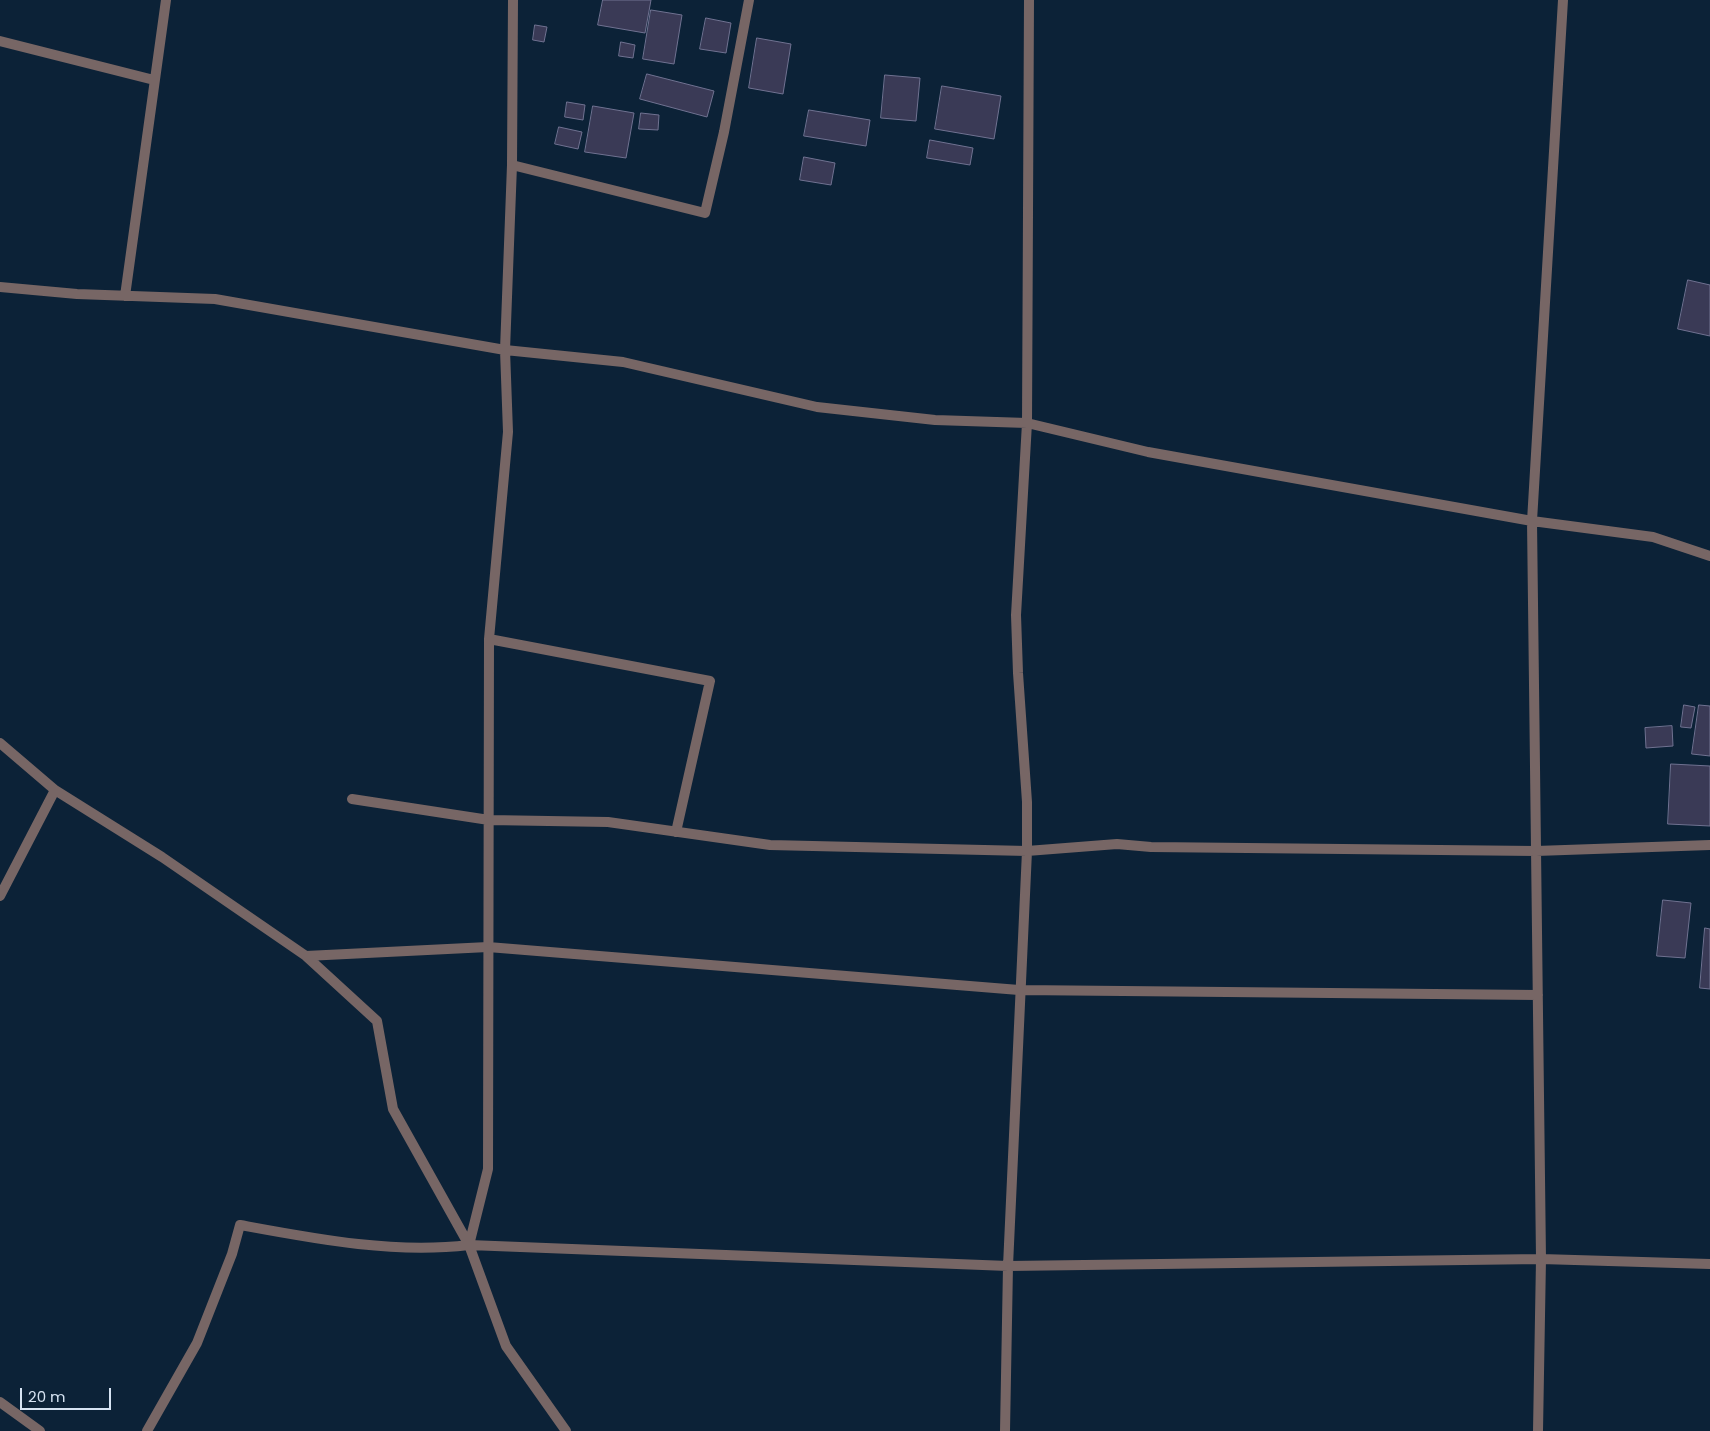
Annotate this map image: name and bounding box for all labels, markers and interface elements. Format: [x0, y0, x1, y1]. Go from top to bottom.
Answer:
scale bar [22, 1378, 114, 1410]
text: 20 m [28, 1386, 66, 1407]

